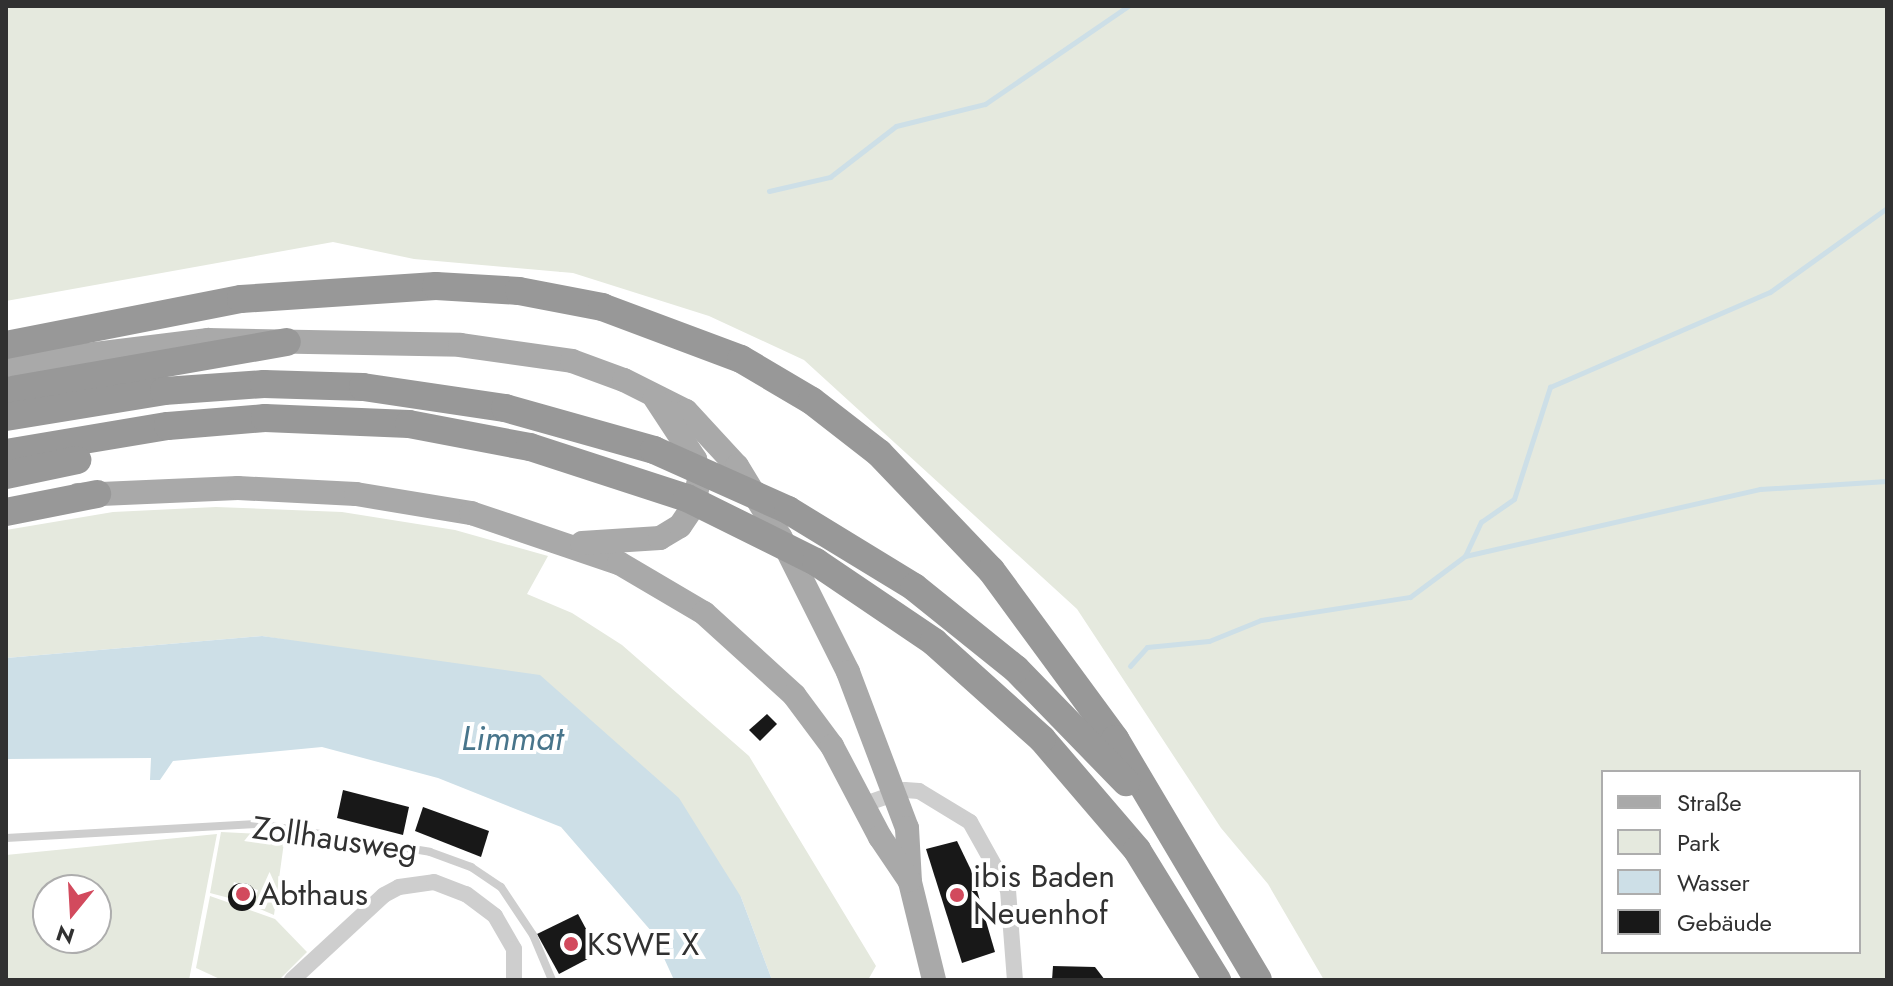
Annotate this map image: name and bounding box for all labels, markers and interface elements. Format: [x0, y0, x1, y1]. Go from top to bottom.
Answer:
water label: Limmat [461, 719, 563, 759]
legend [1601, 770, 1861, 954]
text: Straße [1677, 785, 1742, 820]
street label: Zollhausweg [250, 808, 420, 870]
text: Park [1677, 825, 1720, 860]
place label: ibis Baden Neuenhof [973, 858, 1115, 933]
text: Wasser [1677, 865, 1750, 900]
north arrow [32, 874, 112, 954]
place label: Abthaus [259, 875, 368, 913]
marker: Abthaus [234, 885, 252, 903]
marker: ibis Baden Neuenhof [948, 886, 966, 904]
text: Gebäude [1677, 905, 1772, 940]
text: N [52, 917, 78, 953]
place label: KSWE X [587, 925, 699, 963]
marker: KSWE X [562, 935, 580, 953]

